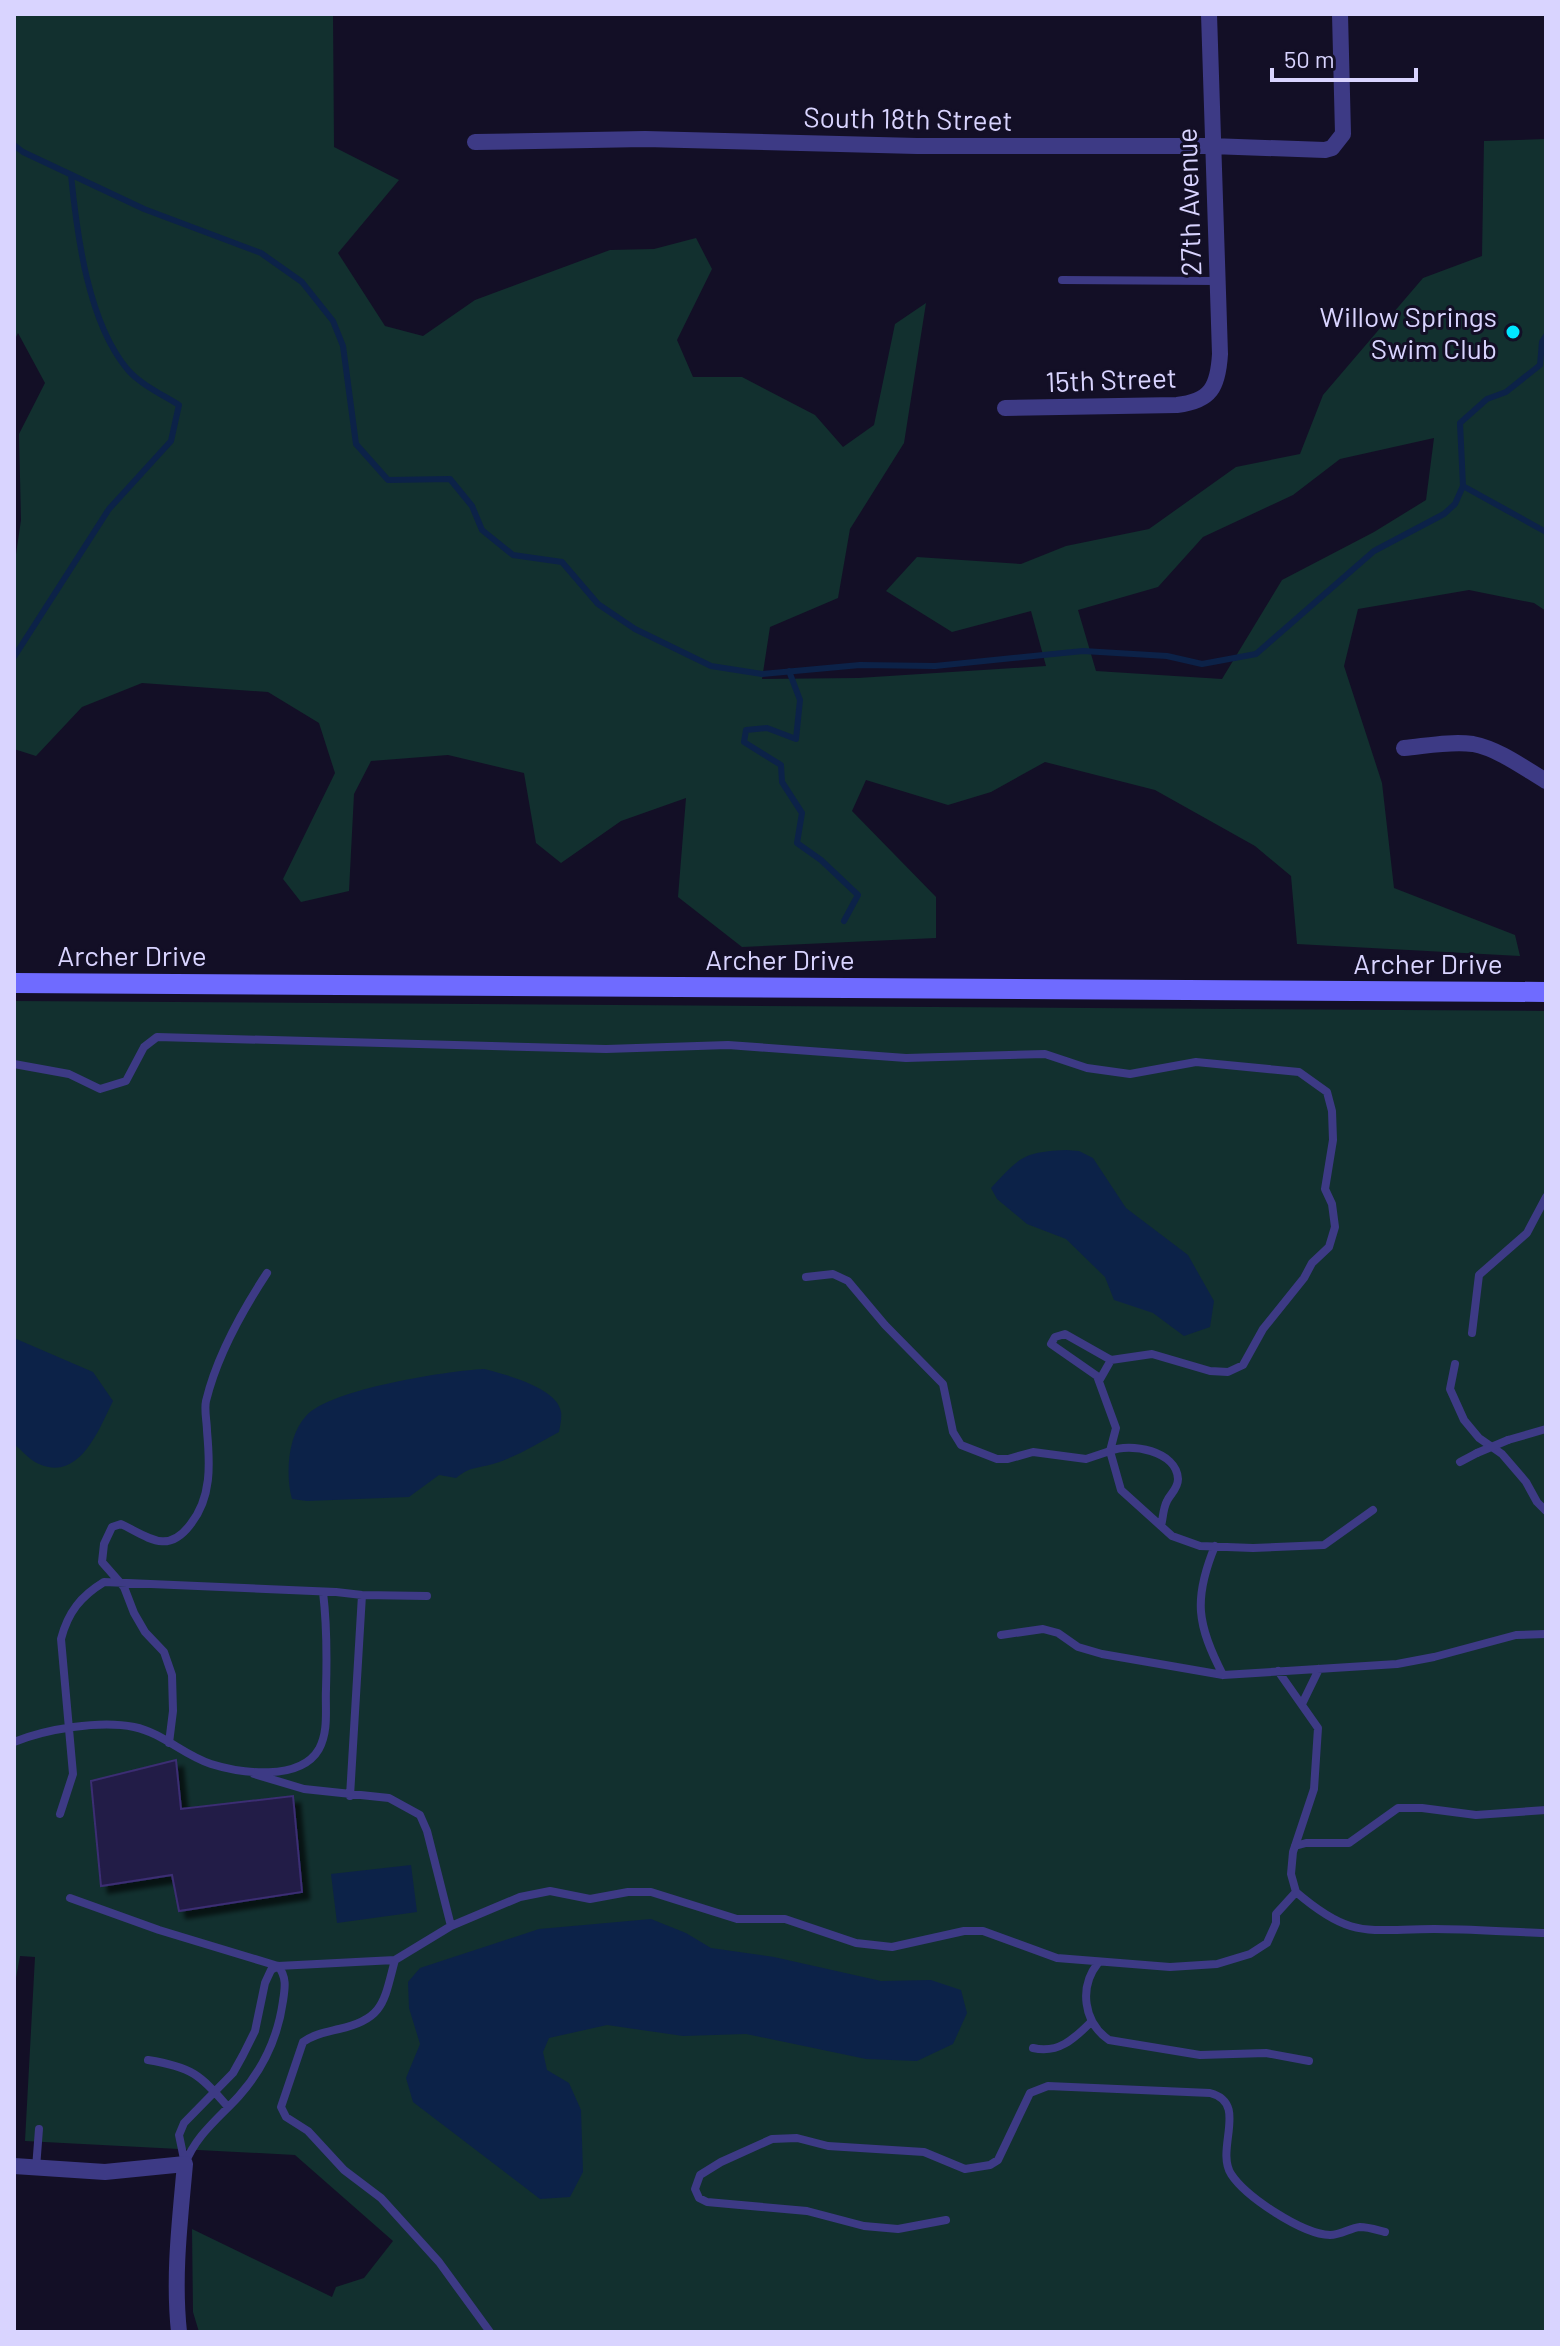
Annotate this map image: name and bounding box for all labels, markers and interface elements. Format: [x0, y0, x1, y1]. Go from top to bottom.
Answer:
scale bar [1272, 32, 1416, 82]
text: 50 m [1284, 44, 1335, 73]
street label: South 18th Street [803, 99, 1013, 137]
street label: 27th Avenue [1168, 127, 1208, 277]
place label: Willow Springs Swim Club [1319, 299, 1497, 365]
marker: Willow Springs Swim Club [1504, 323, 1522, 341]
street label: 15th Street [1045, 360, 1177, 398]
street label: Archer Drive [57, 938, 207, 972]
street label: Archer Drive [705, 942, 855, 976]
street label: Archer Drive [1353, 946, 1503, 980]

